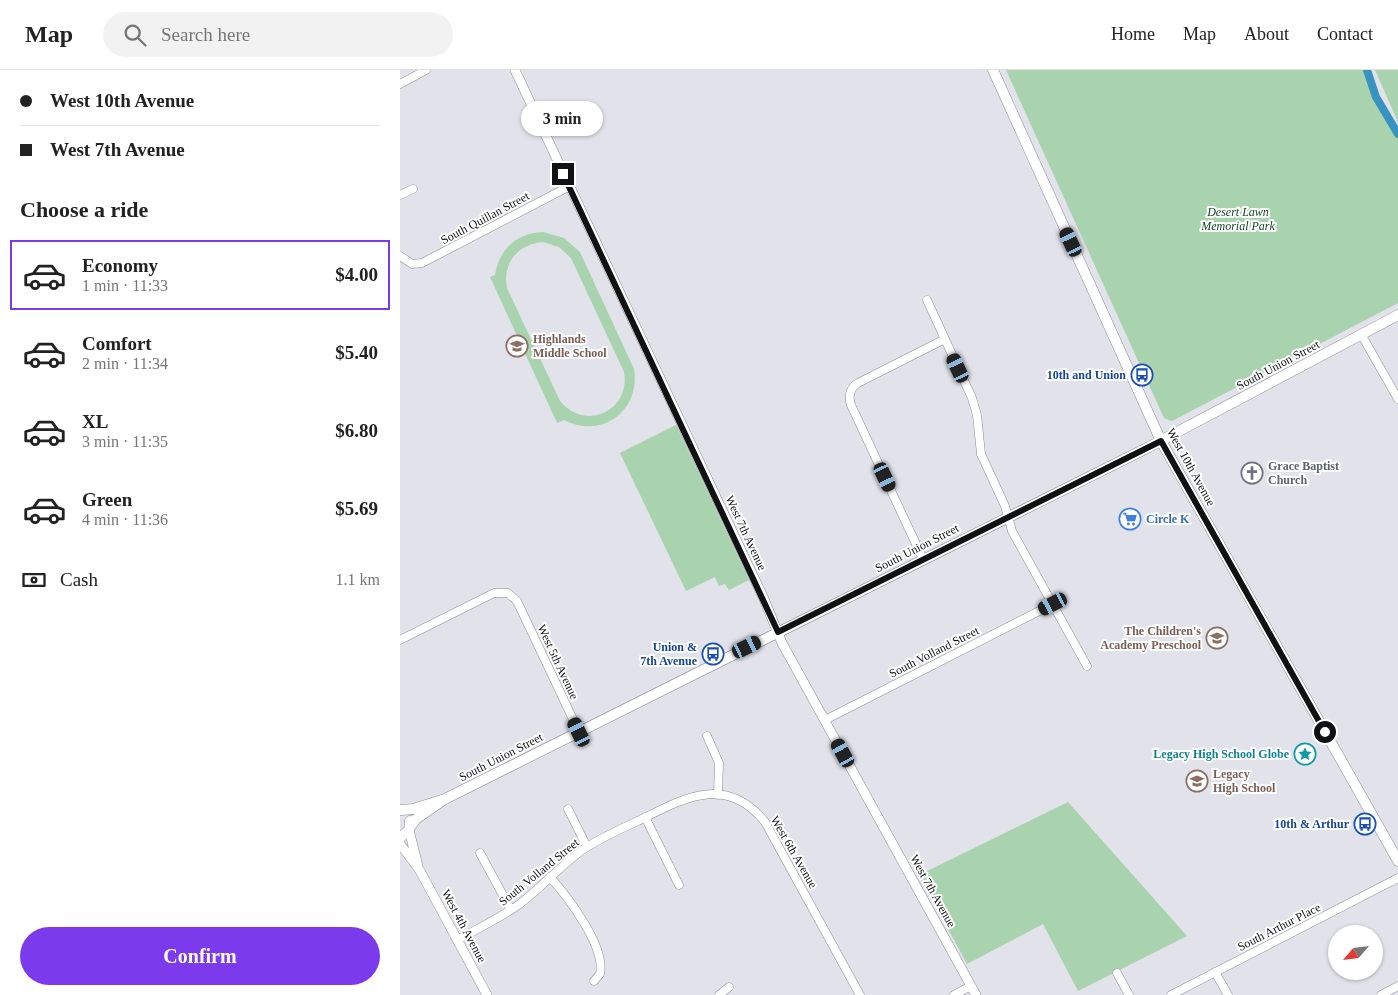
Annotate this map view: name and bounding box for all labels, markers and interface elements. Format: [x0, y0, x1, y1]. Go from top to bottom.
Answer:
search box [103, 12, 453, 57]
text: Map [25, 21, 73, 47]
icon: search [121, 21, 149, 49]
text: Search here [161, 24, 250, 45]
text: Home [1111, 24, 1155, 44]
text: Map [1183, 24, 1216, 44]
text: About [1244, 24, 1289, 44]
text: Contact [1317, 24, 1373, 44]
text: West 10th Avenue [50, 90, 194, 111]
callout: 3 min [522, 102, 604, 136]
text: 3 min [543, 110, 581, 127]
text: West 7th Avenue [50, 139, 185, 160]
route end [552, 163, 574, 185]
street label: South Quillan Street [438, 189, 532, 247]
text: Choose a ride [20, 197, 148, 222]
park label: Desert Lawn Memorial Park [1200, 205, 1275, 233]
car [1057, 225, 1084, 259]
icon: car [22, 253, 67, 298]
text: Economy [82, 255, 158, 276]
text: $4.00 [335, 264, 378, 285]
text: 1 min · 11:33 [82, 277, 168, 294]
icon: car [22, 331, 67, 376]
place label: Highlands Middle School [533, 332, 607, 360]
text: Comfort [82, 333, 152, 354]
school or university icon: Highlands Middle School [505, 334, 529, 358]
street label: South Union Street [1234, 337, 1322, 393]
text: $5.40 [335, 342, 378, 363]
car [944, 351, 971, 385]
text: 2 min · 11:34 [82, 355, 168, 372]
bus stop icon: 10th and Union [1130, 363, 1154, 387]
place label: 10th and Union [1047, 368, 1126, 382]
icon: car [22, 409, 67, 454]
text: XL [82, 411, 108, 432]
text: $6.80 [335, 420, 378, 441]
street label: West 10th Avenue [1164, 426, 1218, 508]
text: 3 min · 11:35 [82, 433, 168, 450]
place label: Grace Baptist Church [1268, 459, 1339, 487]
car [871, 460, 898, 494]
church icon: Grace Baptist Church [1240, 461, 1264, 485]
icon: car [22, 487, 67, 532]
text: Green [82, 489, 132, 510]
street label: West 7th Avenue [723, 493, 769, 573]
text: $5.69 [335, 498, 378, 519]
supermarket icon: Circle K [1118, 507, 1142, 531]
text: 4 min · 11:36 [82, 511, 168, 528]
place label: Circle K [1146, 512, 1190, 526]
street label: South Union Street [873, 521, 962, 575]
icon: cash [20, 566, 48, 594]
text: Cash [60, 569, 98, 590]
text: 1.1 km [336, 571, 380, 588]
car [1036, 591, 1069, 617]
street label: West 5th Avenue [535, 622, 581, 702]
street label: South Volland Street [887, 623, 982, 681]
place label: The Children's Academy Preschool [1100, 624, 1202, 652]
school or university icon: The Children's Academy Preschool [1205, 626, 1229, 650]
car [730, 634, 763, 660]
place label: Union & 7th Avenue [640, 640, 698, 668]
bus stop icon: Union & 7th Avenue [701, 642, 725, 666]
car [565, 715, 592, 749]
route start [1314, 721, 1336, 743]
street label: South Union Street [457, 730, 546, 784]
car [829, 736, 856, 770]
place icon: Legacy High School Globe [1293, 742, 1317, 766]
place label: Legacy High School Globe [1153, 747, 1290, 761]
place label: Legacy High School [1213, 767, 1276, 795]
school or university icon: Legacy High School [1185, 769, 1209, 793]
bus stop icon: 10th & Arthur [1353, 812, 1377, 836]
street label: West 6th Avenue [768, 814, 820, 890]
place label: 10th & Arthur [1274, 817, 1350, 831]
street label: South Volland Street [496, 835, 582, 909]
street label: West 7th Avenue [907, 852, 959, 930]
street label: West 4th Avenue [439, 887, 489, 965]
street label: South Arthur Place [1235, 900, 1323, 954]
north arrow [1328, 925, 1382, 980]
map controls [1328, 925, 1383, 980]
button: Confirm [20, 927, 380, 985]

